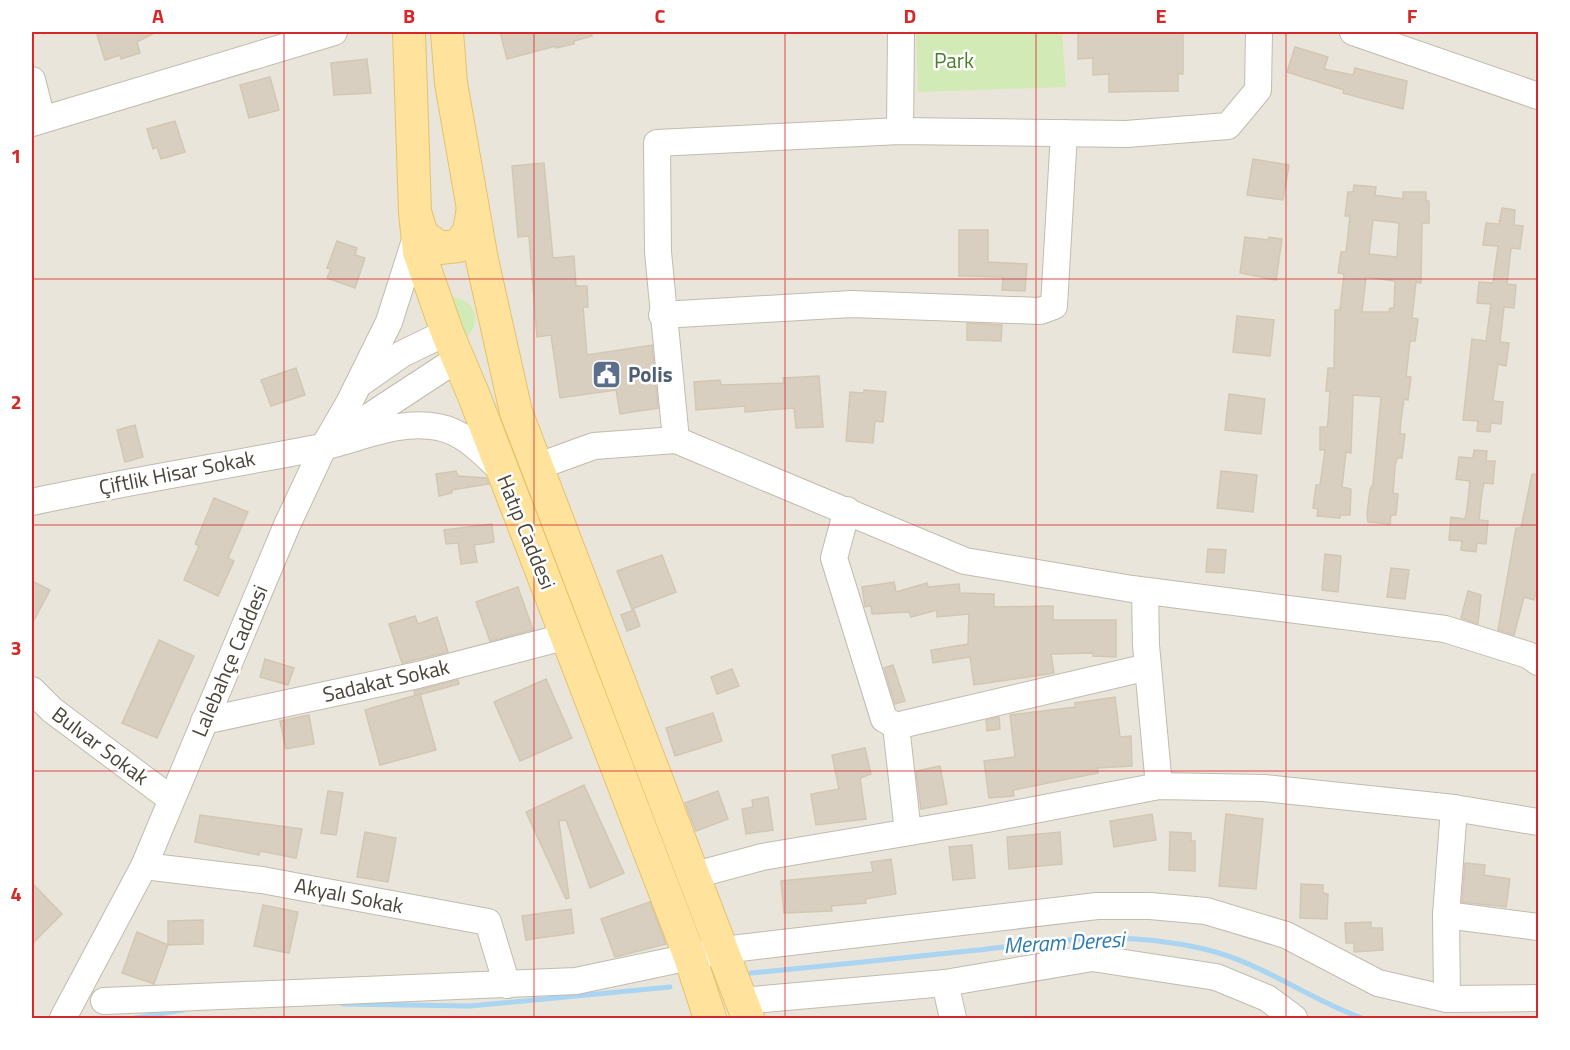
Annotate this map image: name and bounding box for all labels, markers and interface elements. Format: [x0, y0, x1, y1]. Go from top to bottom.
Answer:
text: A [152, 0, 164, 31]
text: B [403, 0, 415, 31]
text: C [655, 0, 666, 31]
text: D [904, 0, 916, 31]
text: E [1155, 0, 1167, 31]
text: F [1407, 0, 1418, 31]
park label: Park [934, 44, 974, 76]
text: 1 [10, 140, 22, 171]
place label: Polis [628, 358, 673, 390]
public building icon: Polis [591, 359, 623, 391]
text: 2 [10, 386, 22, 417]
street label: Çiftlik Hisar Sokak [96, 441, 258, 503]
street label: Hatıp Caddesi [489, 469, 565, 594]
street label: Lalebahçe Caddesi [183, 580, 276, 742]
text: 3 [10, 632, 22, 663]
street label: Sadakat Sokak [319, 650, 452, 710]
street label: Bulvar Sokak [45, 698, 156, 792]
street label: Akyalı Sokak [292, 869, 406, 921]
text: 4 [10, 878, 22, 909]
water label: Meram Deresi [1003, 922, 1128, 962]

